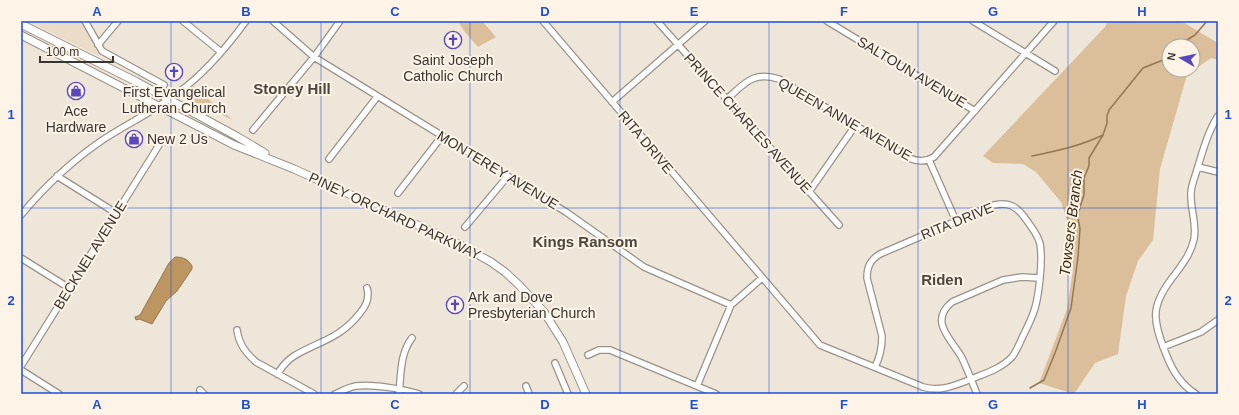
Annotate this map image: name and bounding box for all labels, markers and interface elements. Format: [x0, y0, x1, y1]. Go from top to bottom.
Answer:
text: A [92, 4, 102, 19]
text: B [241, 4, 251, 19]
text: C [390, 4, 400, 19]
text: D [540, 4, 550, 19]
text: E [690, 4, 699, 19]
text: F [840, 4, 848, 19]
text: G [988, 4, 998, 19]
text: H [1137, 4, 1147, 19]
church icon: Saint Joseph Catholic Church [443, 30, 463, 50]
street label: SALTOUN AVENUE [855, 33, 969, 111]
scale bar [40, 38, 113, 64]
north arrow [1161, 38, 1201, 78]
text: 100 m [46, 45, 79, 59]
street label: PRINCE CHARLES AVENUE [681, 50, 815, 196]
place label: Saint Joseph Catholic Church [403, 52, 503, 84]
text: N [1165, 52, 1178, 61]
church icon: First Evangelical Lutheran Church [164, 62, 184, 82]
street label: QUEEN ANNE AVENUE [775, 74, 915, 164]
district label: Stoney Hill [253, 80, 331, 97]
shop icon: Ace Hardware [66, 81, 86, 101]
place label: First Evangelical Lutheran Church [122, 84, 226, 116]
place label: Ace Hardware [46, 103, 107, 135]
text: 1 [7, 107, 15, 122]
street label: RITA DRIVE [615, 107, 677, 177]
text: 1 [1224, 107, 1232, 122]
street label: MONTEREY AVENUE [434, 127, 562, 213]
shop icon: New 2 Us [124, 129, 144, 149]
place label: New 2 Us [147, 131, 208, 147]
street label: PINEY ORCHARD PARKWAY [307, 169, 484, 263]
water label: Towsers Branch [1056, 169, 1085, 277]
street label: BECKNEL AVENUE [50, 198, 130, 312]
street label: RITA DRIVE [918, 199, 996, 243]
district label: Kings Ransom [532, 233, 638, 250]
district label: Riden [921, 271, 963, 288]
place label: Ark and Dove Presbyterian Church [468, 289, 596, 321]
text: 2 [7, 293, 15, 308]
text: 2 [1224, 293, 1232, 308]
church icon: Ark and Dove Presbyterian Church [445, 295, 465, 315]
text: A [92, 397, 102, 412]
text: B [241, 397, 251, 412]
text: C [390, 397, 400, 412]
text: D [540, 397, 550, 412]
text: E [690, 397, 699, 412]
text: F [840, 397, 848, 412]
text: G [988, 397, 998, 412]
text: H [1137, 397, 1147, 412]

